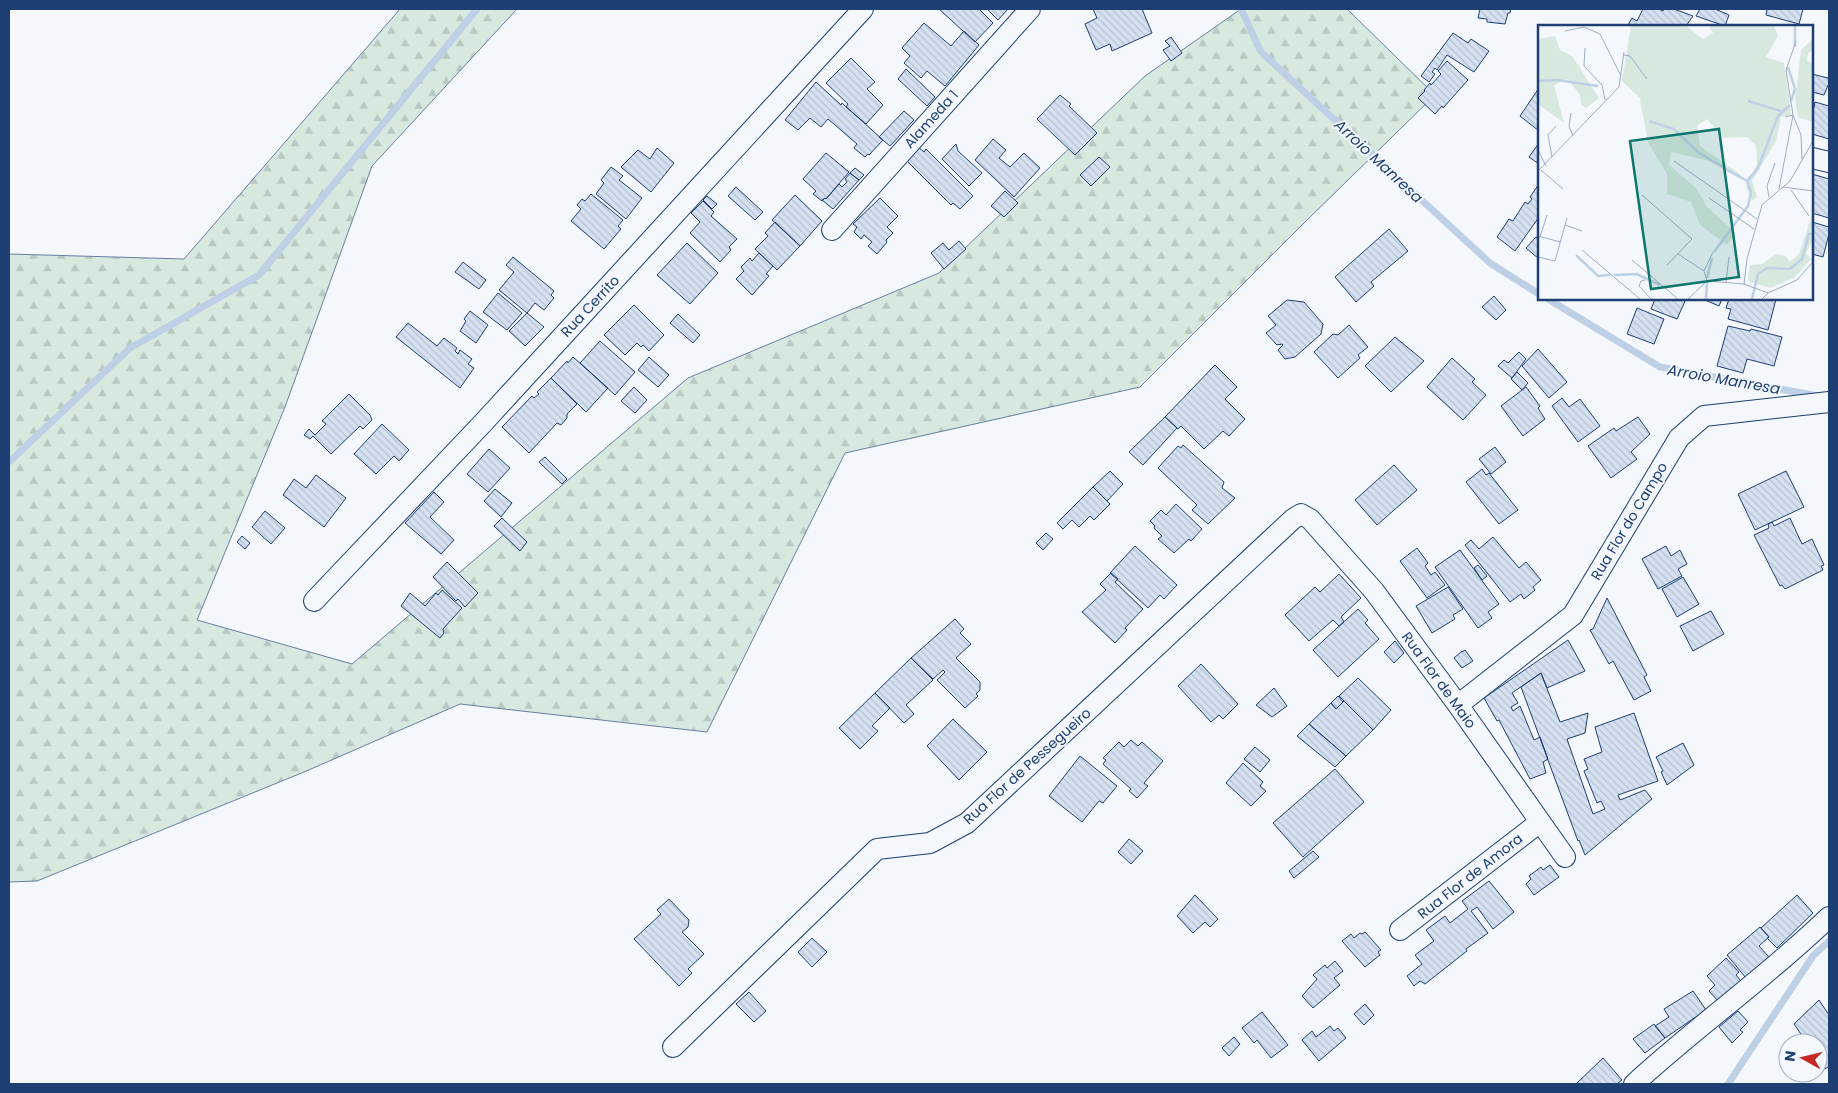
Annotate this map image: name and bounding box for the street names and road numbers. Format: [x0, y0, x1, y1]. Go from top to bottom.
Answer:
street label: Alameda 1 [899, 85, 963, 153]
street label: Rua Cerrito [556, 271, 624, 341]
street label: Rua Flor do Campo [1586, 458, 1672, 584]
street label: Rua Flor de Maio [1397, 628, 1481, 732]
street label: Rua Flor de Pessegueiro [959, 703, 1095, 829]
street label: Rua Flor de Amora [1413, 829, 1527, 923]

